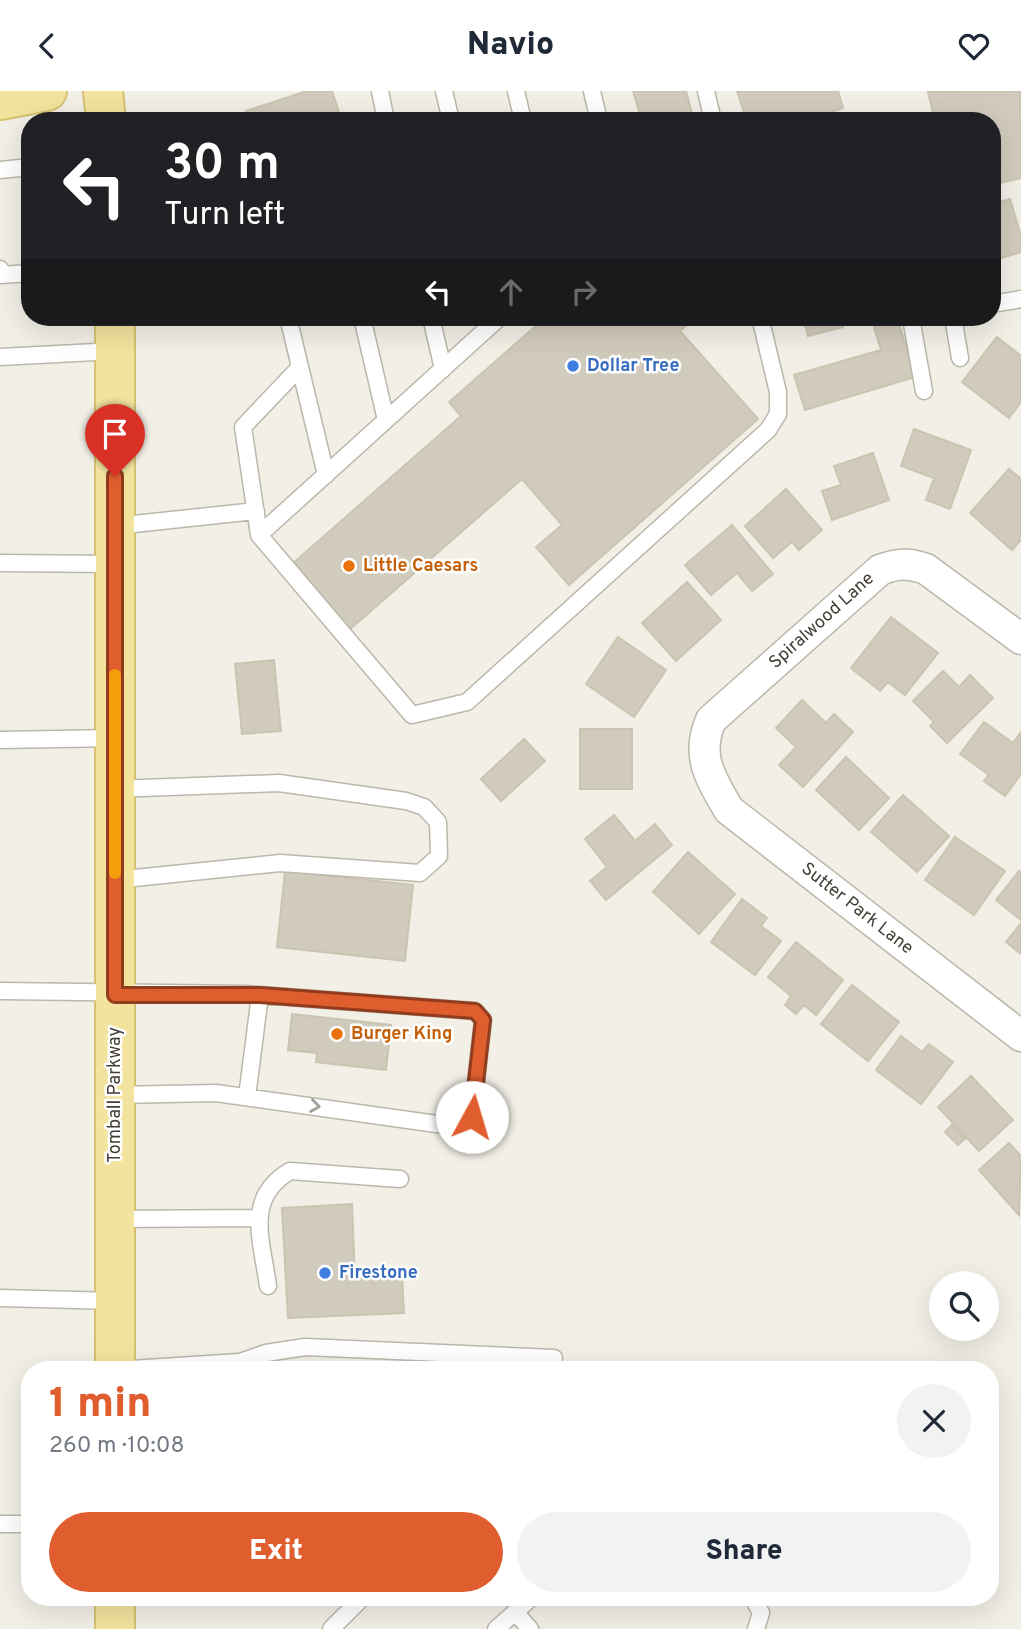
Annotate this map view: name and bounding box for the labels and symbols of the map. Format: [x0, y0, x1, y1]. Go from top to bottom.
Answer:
place label: Dollar Tree [587, 355, 679, 378]
marker: Dollar Tree [565, 358, 581, 374]
pin [85, 404, 145, 476]
place label: Little Caesars [363, 555, 478, 578]
marker: Little Caesars [341, 558, 357, 574]
street label: Spiralwood Lane [765, 568, 879, 674]
street label: Sutter Park Lane [796, 858, 918, 960]
place label: Burger King [351, 1023, 452, 1046]
marker: Burger King [329, 1026, 345, 1042]
street label: Tomball Parkway [104, 1027, 127, 1163]
position arrow [435, 1080, 509, 1154]
one-way arrow [309, 1098, 321, 1113]
place label: Firestone [339, 1262, 418, 1285]
marker: Firestone [317, 1265, 333, 1281]

